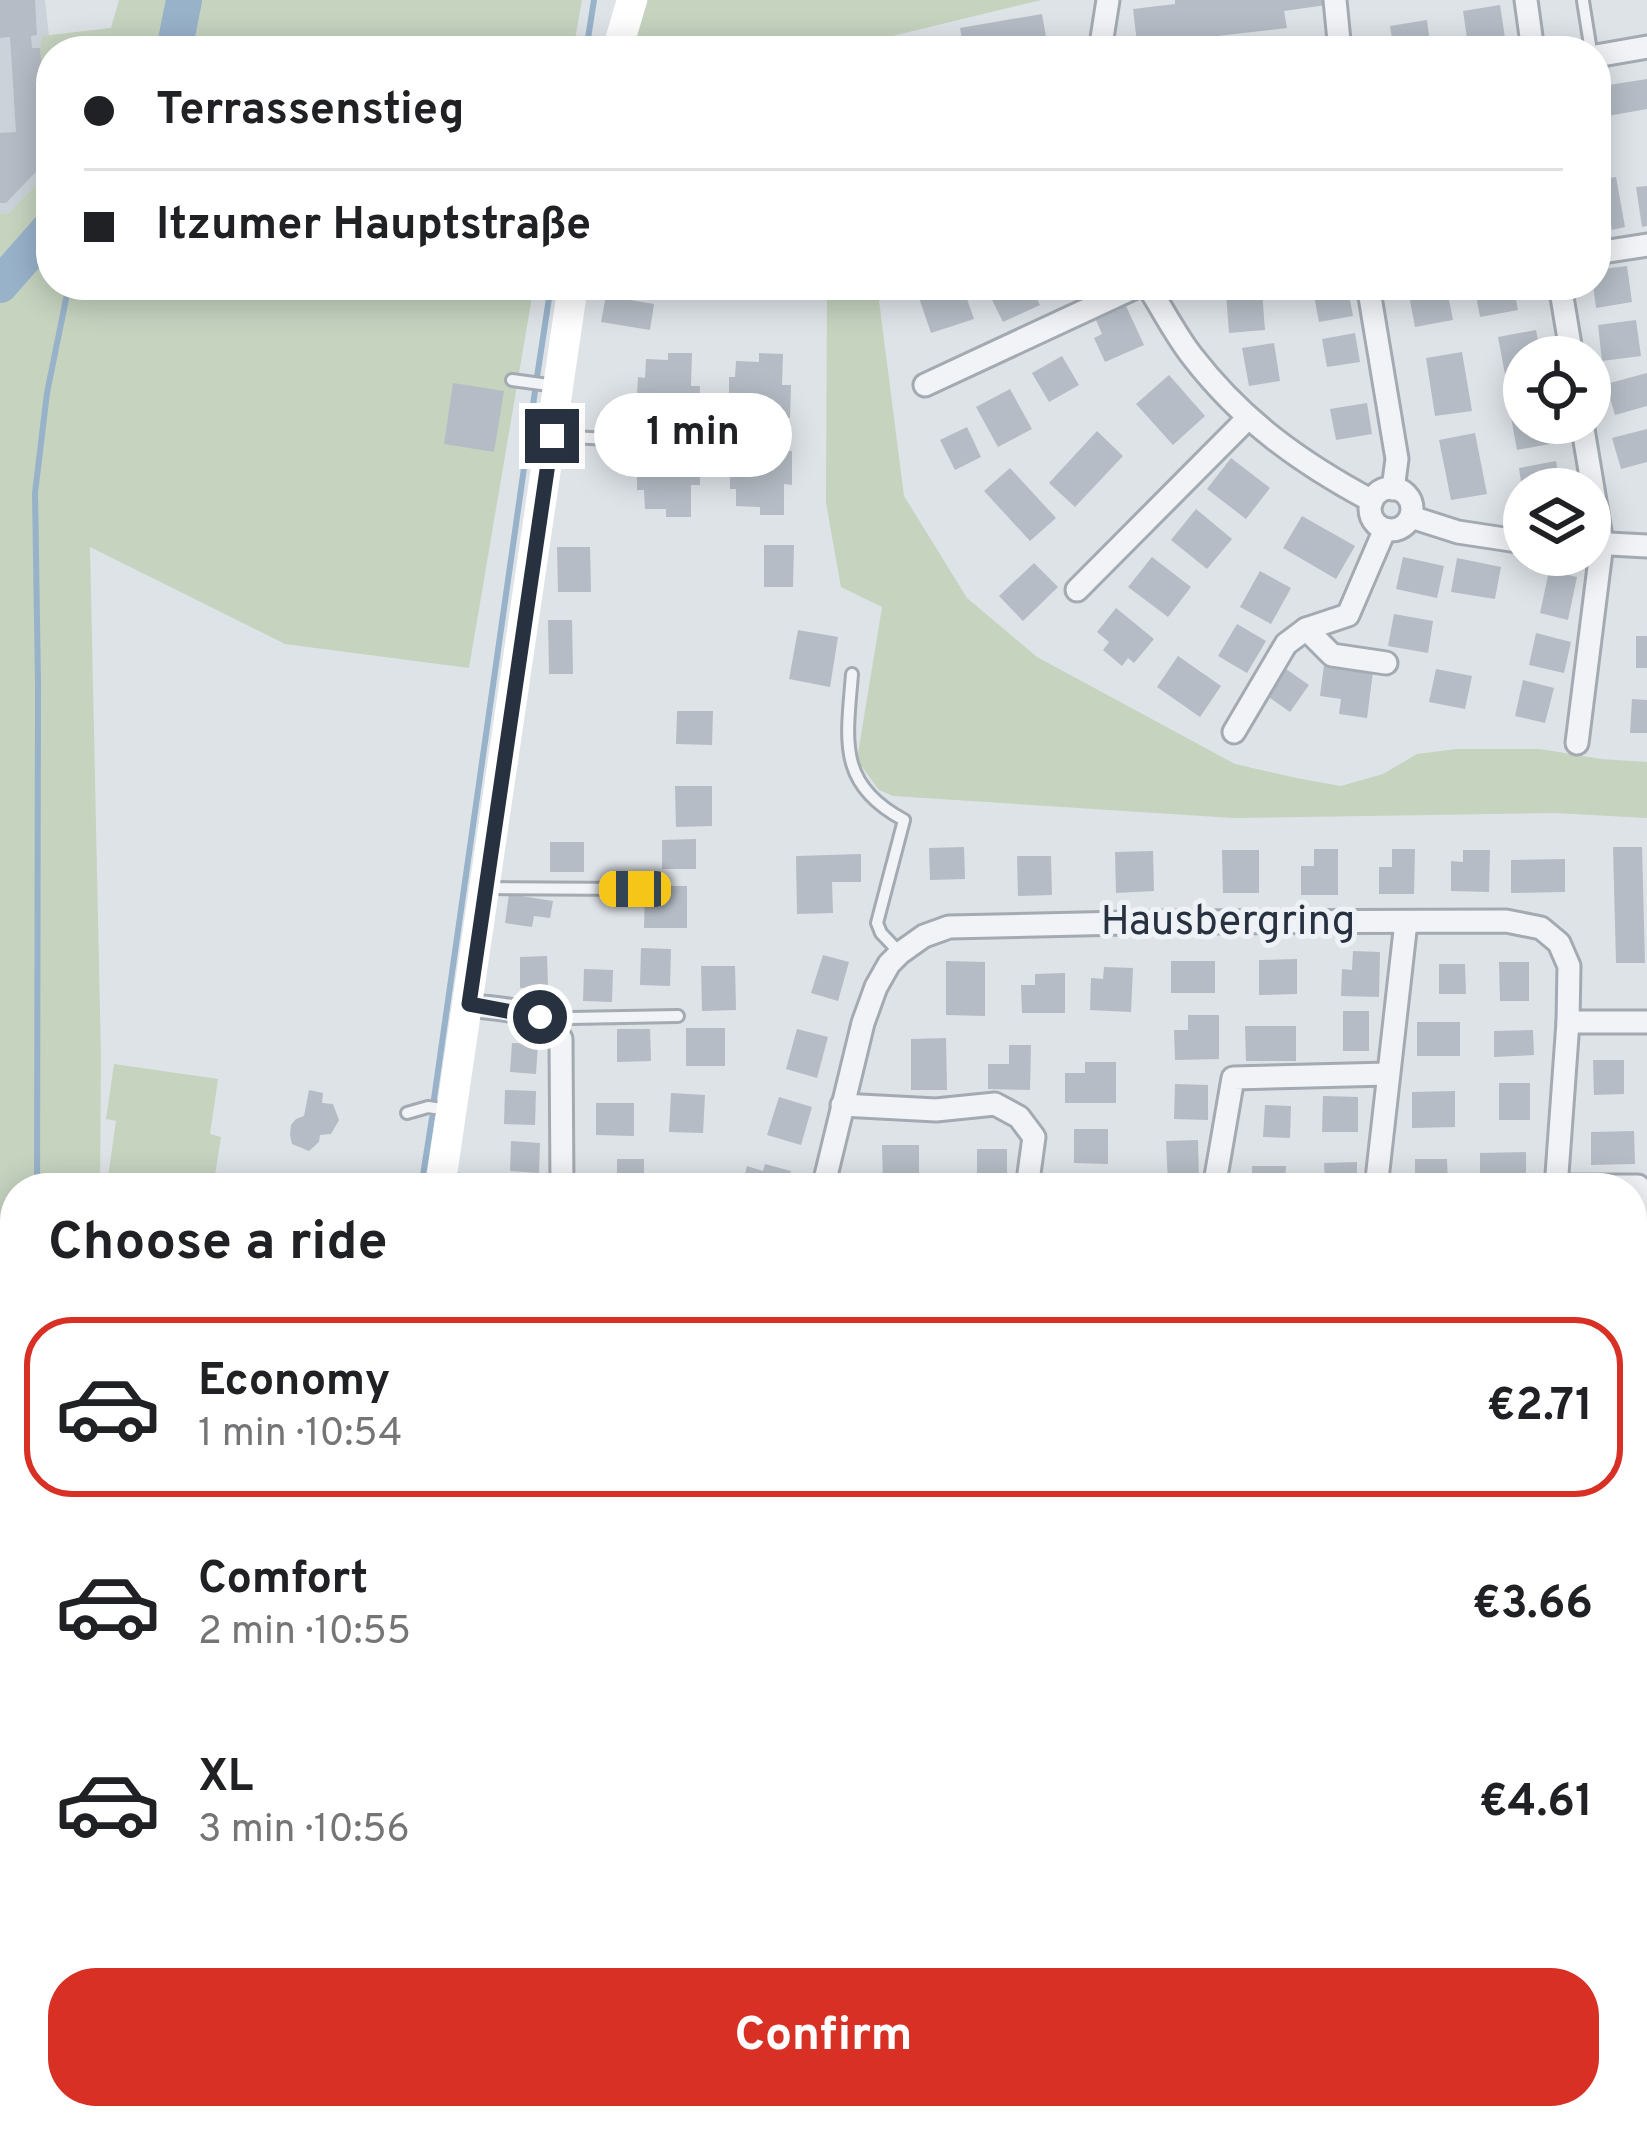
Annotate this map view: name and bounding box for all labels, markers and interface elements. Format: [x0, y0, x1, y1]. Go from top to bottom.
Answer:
text: Terrassenstieg [156, 83, 465, 140]
text: Itzumer Hauptstraße [156, 198, 591, 255]
map controls [1503, 336, 1611, 576]
button: locate [1503, 336, 1611, 444]
callout: 1 min [594, 394, 792, 478]
route end [525, 409, 579, 463]
text: 1 min [646, 410, 740, 459]
button: layers [1503, 468, 1611, 576]
car [599, 871, 671, 907]
street label: Hausbergring [1101, 897, 1355, 950]
route start [513, 990, 567, 1044]
text: Choose a ride [48, 1210, 388, 1279]
icon: car [54, 1353, 162, 1461]
text: Economy [198, 1354, 390, 1411]
text: €2.71 [1487, 1379, 1593, 1436]
text: 1 min · 10:54 [198, 1411, 403, 1460]
icon: car [54, 1551, 162, 1659]
text: Comfort [198, 1552, 368, 1609]
text: €3.66 [1472, 1577, 1593, 1634]
text: 2 min · 10:55 [198, 1609, 411, 1658]
icon: car [54, 1749, 162, 1857]
text: XL [198, 1750, 253, 1807]
text: €4.61 [1479, 1775, 1593, 1832]
text: 3 min · 10:56 [198, 1807, 410, 1856]
button: Confirm [48, 1968, 1599, 2106]

